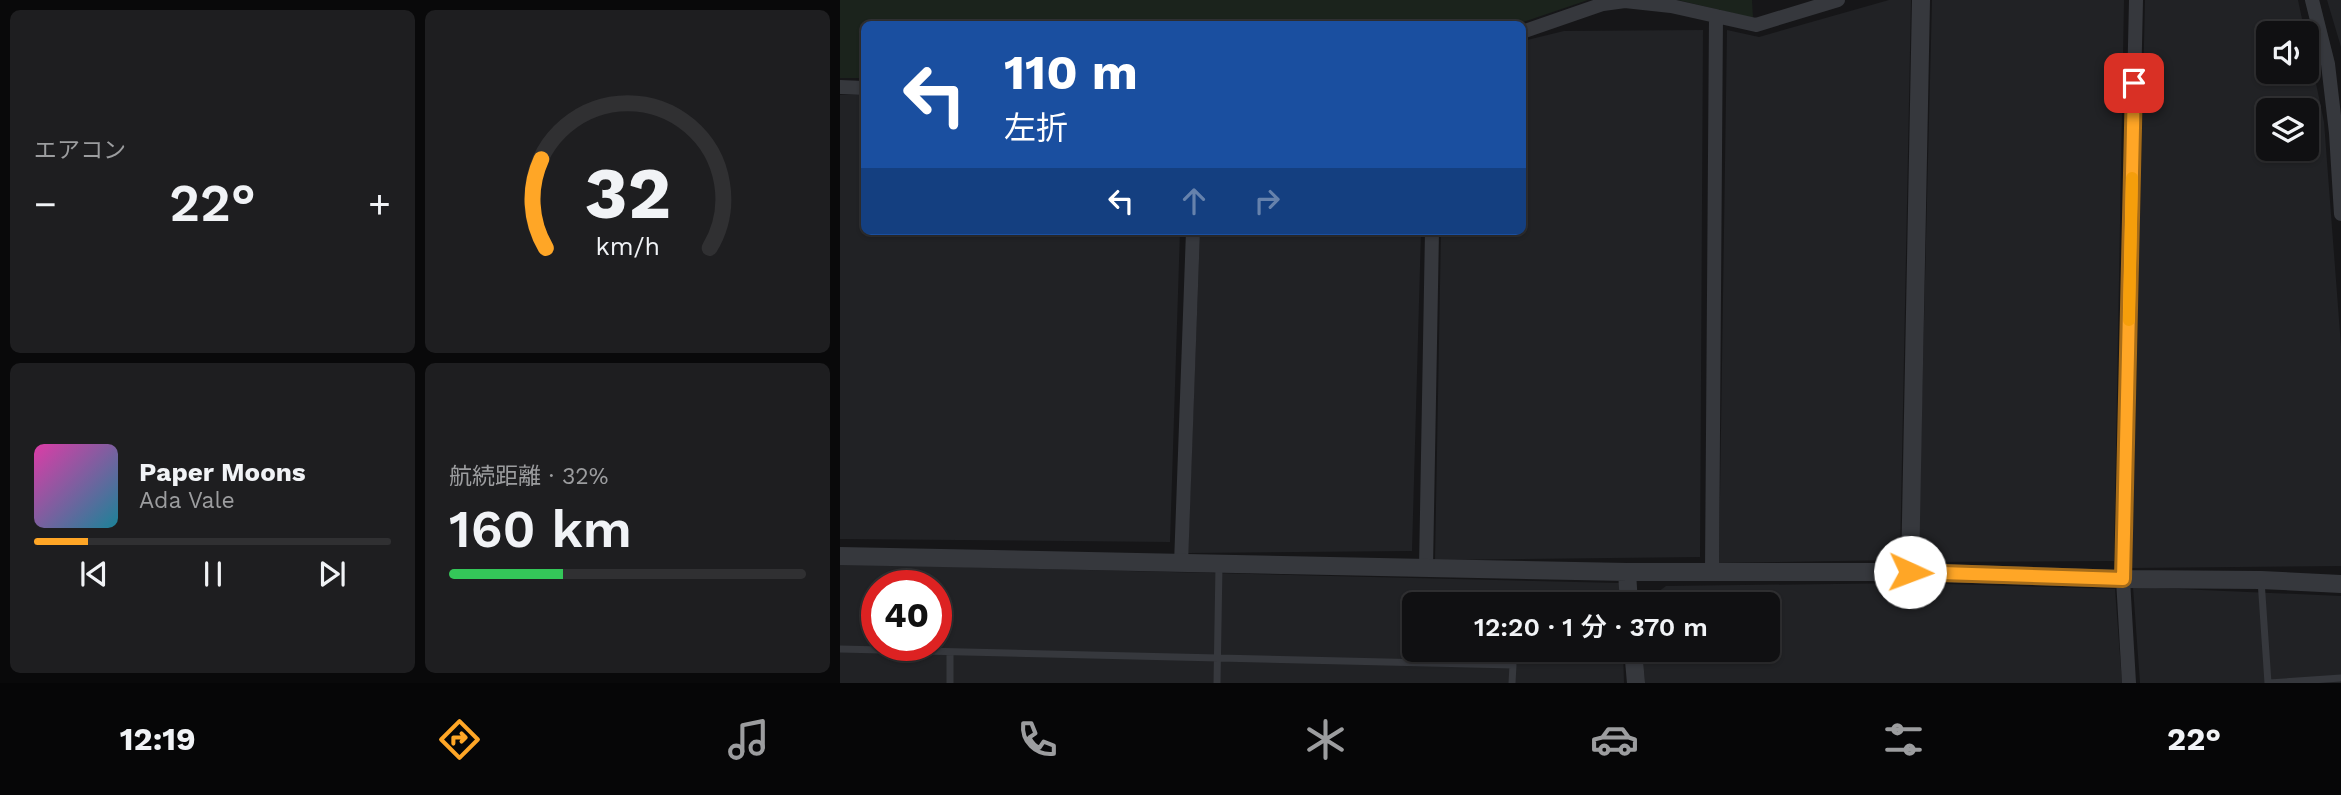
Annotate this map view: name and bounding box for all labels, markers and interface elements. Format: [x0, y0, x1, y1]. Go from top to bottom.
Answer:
map controls [2256, 21, 2319, 161]
button: sound [2256, 21, 2319, 84]
text: 110 m [1004, 43, 1138, 101]
icon: left [889, 49, 980, 140]
pin [2104, 53, 2164, 113]
icon: arrive [2115, 64, 2153, 102]
button: layers [2256, 98, 2319, 161]
text: 左折 [1004, 109, 1068, 147]
text: エアコン [34, 137, 126, 164]
text: 32 [584, 150, 671, 236]
text: 22° [169, 173, 256, 234]
text: − [34, 182, 57, 226]
text: + [368, 182, 391, 226]
icon: left [1102, 182, 1140, 220]
icon: ahead [1175, 182, 1213, 220]
icon: right [1248, 182, 1286, 220]
text: km/h [595, 231, 660, 260]
text: Paper Moons [139, 457, 306, 487]
text: 航続距離 · 32% [449, 463, 608, 490]
text: Ada Vale [139, 487, 235, 514]
text: 160 km [449, 499, 632, 560]
position arrow [1873, 535, 1947, 609]
icon: previous [75, 555, 113, 593]
icon: pause [194, 555, 232, 593]
icon: next [313, 555, 351, 593]
speed limit sign: 40 [861, 570, 952, 661]
text: 12:20 · 1 分 · 370 m [1474, 612, 1708, 642]
icon: directions [435, 715, 484, 764]
icon: music [724, 715, 773, 764]
icon: phone [1013, 715, 1062, 764]
icon: climate [1301, 715, 1350, 764]
icon: car [1590, 715, 1639, 764]
icon: filters [1879, 715, 1928, 764]
text: 12:19 [120, 720, 196, 758]
text: 22° [2167, 720, 2221, 758]

